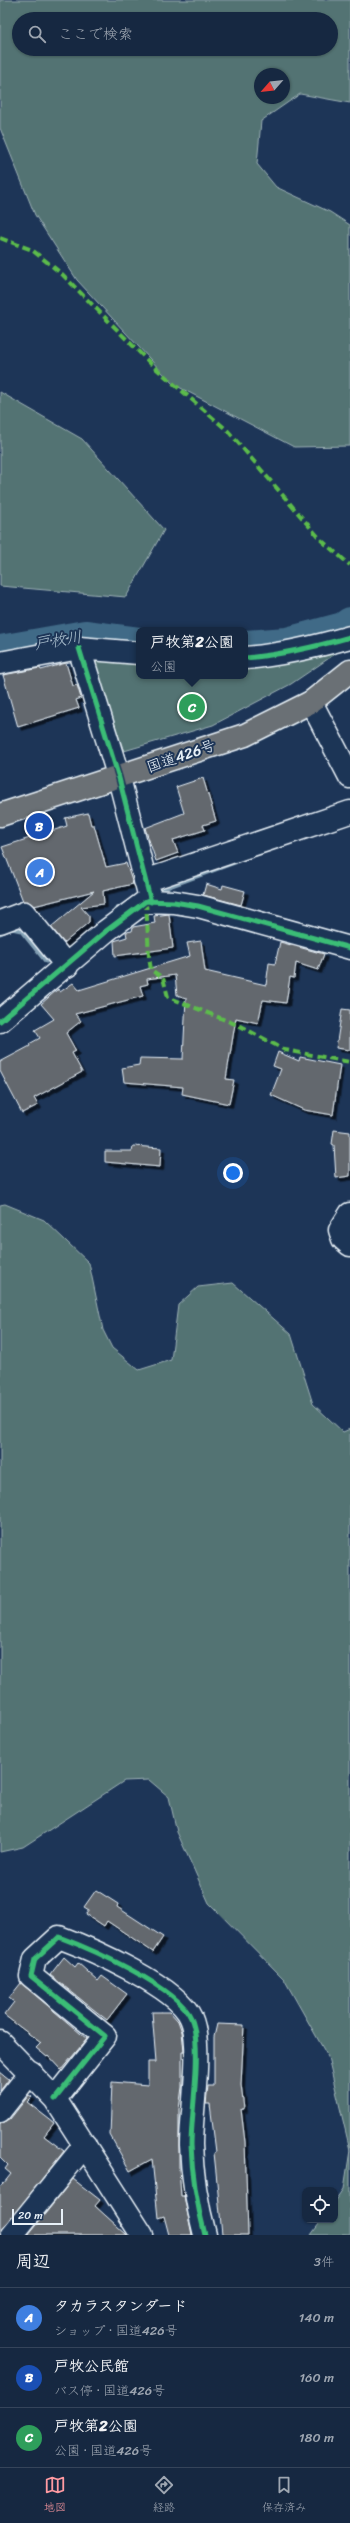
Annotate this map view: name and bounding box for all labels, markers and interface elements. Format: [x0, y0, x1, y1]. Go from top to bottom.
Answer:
search box [12, 12, 338, 56]
text: ここで検索 [58, 21, 133, 47]
icon: search [26, 23, 48, 45]
north arrow [254, 68, 290, 104]
water label: 戸枚川 [32, 622, 84, 658]
popup [136, 627, 248, 679]
text: 戸牧第2公園 [150, 629, 234, 655]
text: 公園 [150, 655, 176, 678]
pin: C [179, 692, 205, 722]
street label: 国道426号 [143, 732, 219, 780]
pin: B [26, 811, 52, 841]
pin: A [27, 857, 53, 887]
your location [223, 1163, 243, 1183]
map controls [302, 2187, 338, 2223]
button: locate [302, 2187, 338, 2223]
text: 20 m [18, 2206, 43, 2225]
scale bar [12, 2207, 63, 2226]
text: 周辺 [16, 2246, 50, 2276]
text: 3件 [314, 2250, 334, 2273]
text: タカラスタンダード [54, 2293, 187, 2319]
text: A [25, 2306, 33, 2329]
text: 140 m [299, 2306, 334, 2329]
text: ショップ · 国道426号 [54, 2319, 178, 2342]
text: 戸牧公民館 [54, 2353, 129, 2379]
text: B [25, 2366, 33, 2389]
text: 160 m [299, 2366, 334, 2389]
text: バス停 · 国道426号 [54, 2379, 165, 2402]
text: 戸牧第2公園 [54, 2413, 138, 2439]
text: C [25, 2426, 33, 2449]
text: 180 m [299, 2426, 334, 2449]
text: 公園 · 国道426号 [54, 2439, 152, 2462]
tab: 地図 [44, 2474, 66, 2517]
tab: 経路 [153, 2474, 175, 2517]
tab: 保存済み [262, 2474, 306, 2517]

